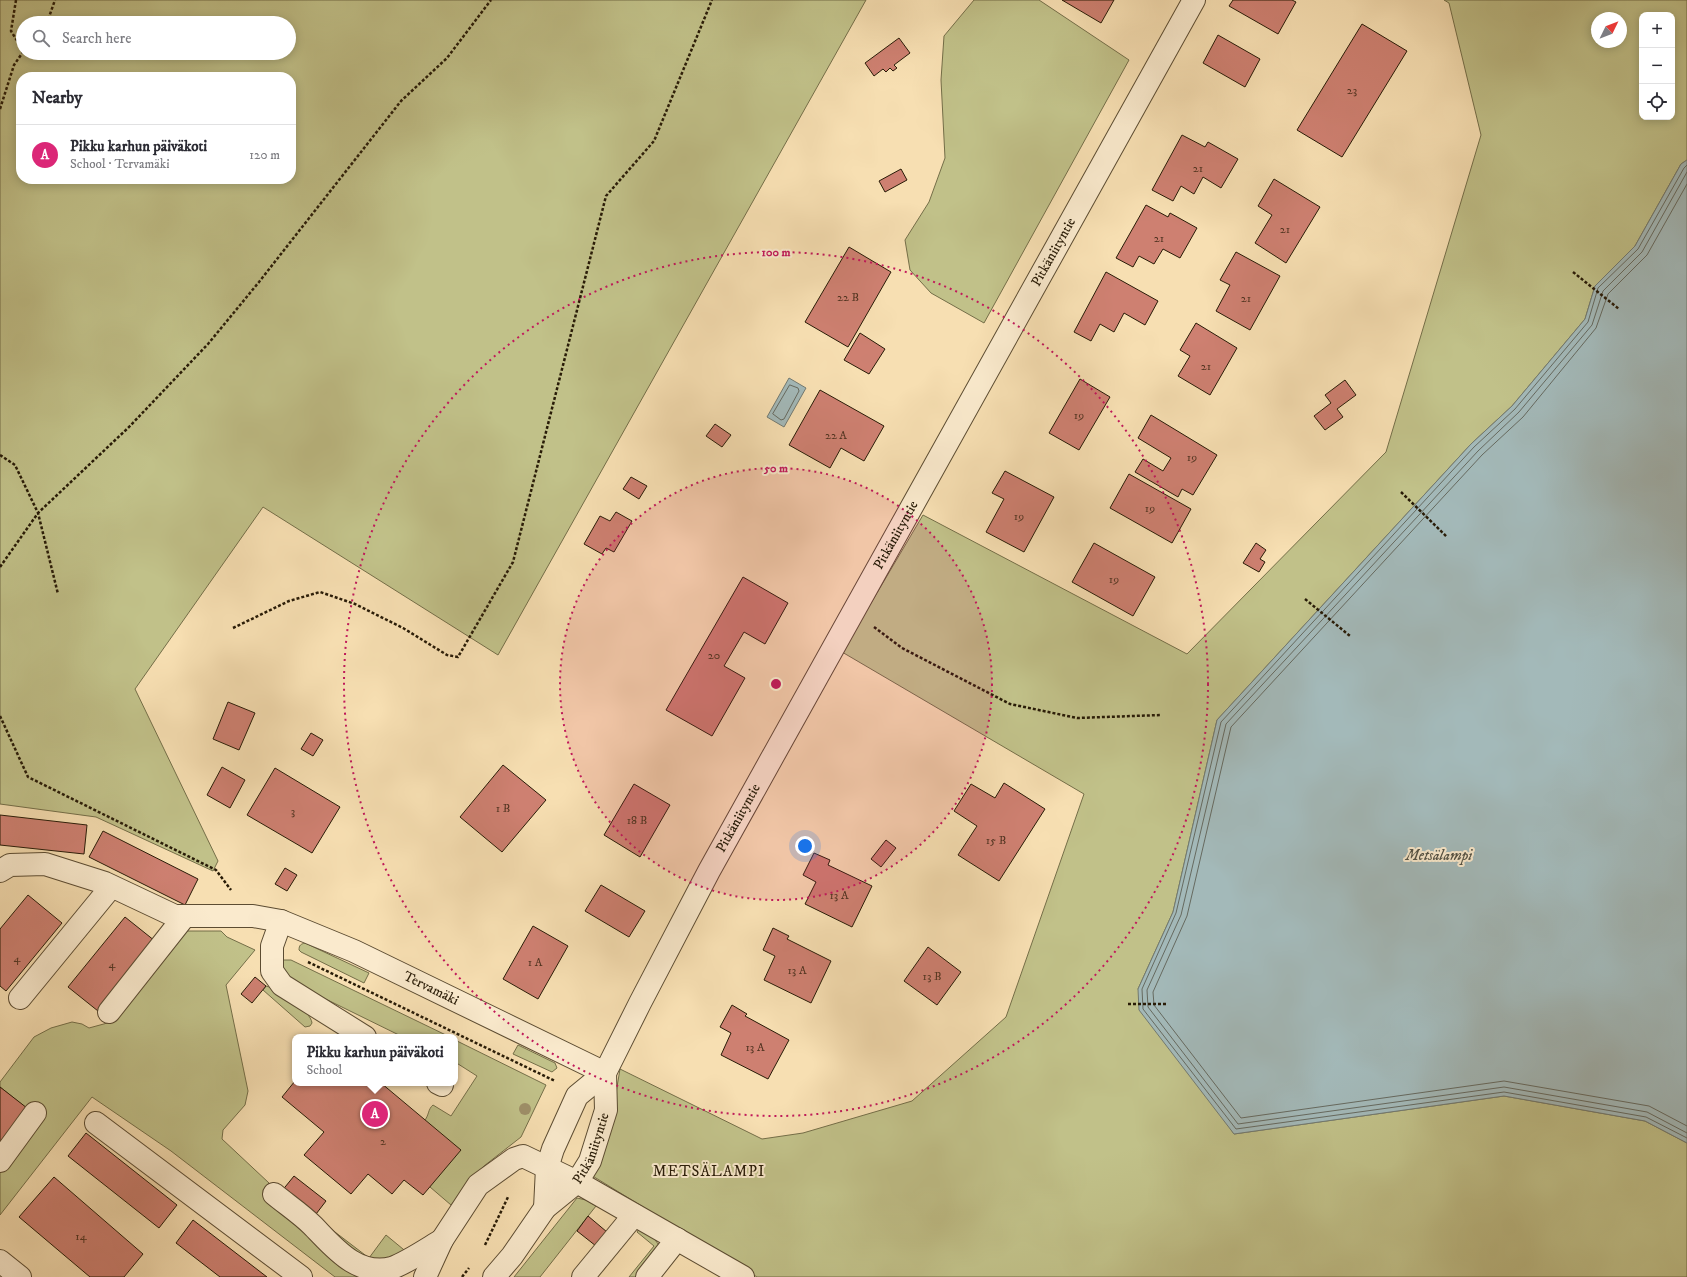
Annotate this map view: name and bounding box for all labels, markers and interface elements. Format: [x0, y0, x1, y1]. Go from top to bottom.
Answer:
north arrow [1591, 12, 1627, 48]
map controls [1639, 12, 1675, 120]
button: + [1639, 12, 1675, 48]
search box [16, 16, 296, 60]
icon: search [30, 27, 52, 49]
text: Search here [62, 29, 131, 48]
button: − [1639, 48, 1675, 84]
house number: 23 [1347, 83, 1357, 98]
button: locate [1639, 84, 1675, 120]
text: Nearby [32, 87, 82, 109]
text: Pikku karhun päiväkoti [70, 137, 207, 156]
text: A [41, 147, 49, 163]
text: 120 m [249, 147, 280, 163]
text: School · Tervamäki [70, 156, 170, 172]
house number: 21 [1193, 161, 1203, 176]
street label: Pitkäniityntie [1027, 214, 1080, 290]
house number: 21 [1280, 222, 1290, 237]
house number: 21 [1154, 231, 1164, 246]
text: 100 m [762, 245, 790, 260]
house number: 22 B [837, 290, 859, 305]
house number: 21 [1241, 291, 1251, 306]
house number: 21 [1201, 359, 1211, 374]
house number: 19 [1074, 408, 1084, 423]
house number: 22 A [825, 428, 847, 443]
house number: 19 [1187, 450, 1197, 465]
text: 50 m [763, 461, 788, 476]
street label: Pitkäniityntie [870, 497, 922, 573]
house number: 19 [1145, 501, 1155, 516]
house number: 19 [1014, 509, 1024, 524]
house number: 19 [1109, 572, 1119, 587]
house number: 20 [708, 648, 720, 663]
centre of rings [769, 677, 783, 691]
street label: Pitkäniityntie [712, 781, 765, 856]
house number: 1 B [496, 801, 510, 816]
house number: 3 [291, 804, 295, 819]
house number: 18 B [627, 813, 647, 828]
house number: 15 B [986, 833, 1006, 848]
your location [795, 836, 815, 856]
water label: Metsälampi [1405, 846, 1473, 865]
house number: 13 A [829, 888, 849, 903]
house number: 4 [14, 951, 22, 966]
house number: 1 A [528, 955, 543, 970]
house number: 4 [109, 957, 117, 972]
house number: 13 A [787, 963, 807, 978]
street label: Tervamäki [400, 967, 462, 1010]
house number: 13 B [922, 969, 942, 984]
popup [292, 1034, 458, 1086]
house number: 13 A [745, 1040, 765, 1055]
text: Pikku karhun päiväkoti [306, 1043, 444, 1062]
text: School [306, 1062, 342, 1078]
pin: A [362, 1099, 388, 1129]
street label: Pitkäniityntie [569, 1110, 614, 1188]
house number: 2 [380, 1134, 386, 1149]
district label: METSÄLAMPI [653, 1162, 765, 1181]
house number: 14 [75, 1229, 88, 1244]

